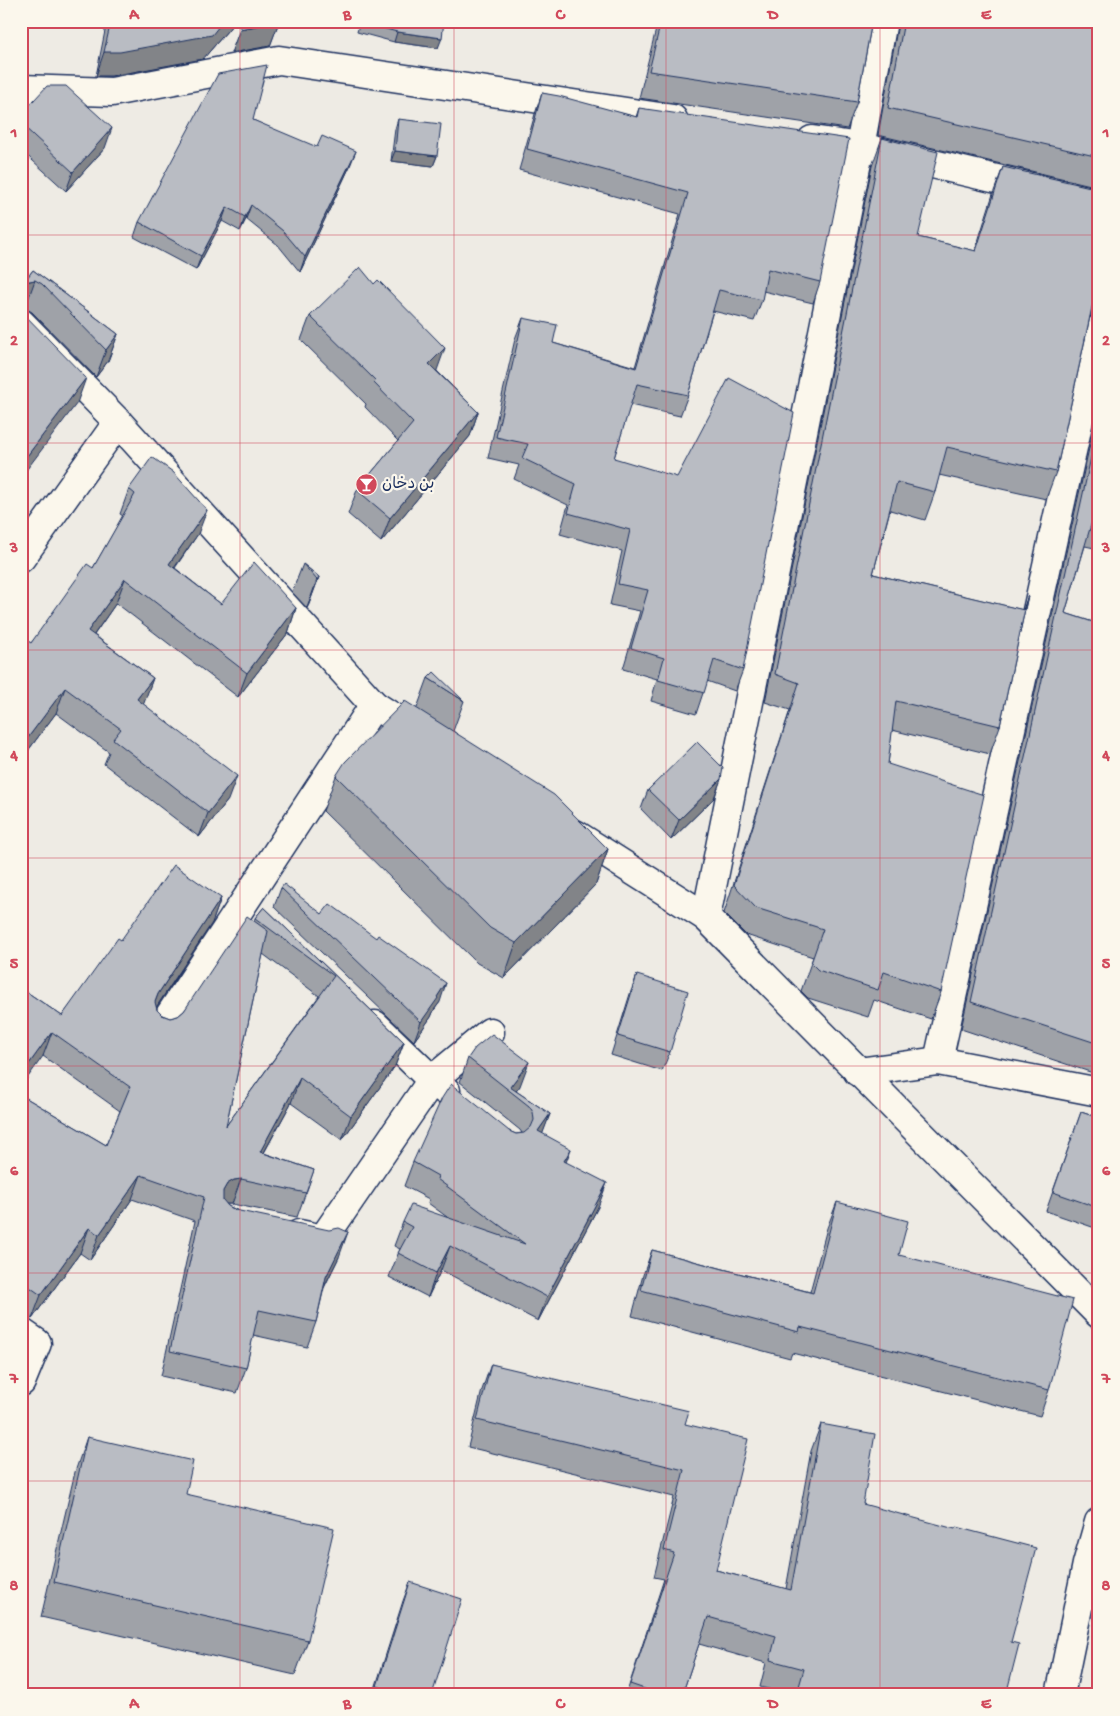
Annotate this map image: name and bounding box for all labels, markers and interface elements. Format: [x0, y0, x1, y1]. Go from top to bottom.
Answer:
text: A [128, 7, 140, 26]
text: B [342, 7, 352, 26]
text: C [555, 7, 566, 26]
text: D [766, 7, 779, 26]
text: E [981, 7, 992, 26]
text: 1 [10, 125, 17, 144]
text: 1 [1102, 125, 1109, 144]
text: 2 [10, 333, 18, 352]
text: 2 [1102, 333, 1110, 352]
bar icon: بن دخان [354, 473, 378, 497]
place label: بن دخان [382, 476, 434, 495]
text: 3 [9, 540, 18, 559]
text: 3 [1101, 540, 1110, 559]
text: 4 [9, 748, 18, 767]
text: 4 [1101, 748, 1110, 767]
text: 5 [10, 956, 19, 975]
text: 5 [1102, 956, 1111, 975]
text: 6 [10, 1163, 19, 1182]
text: 6 [1102, 1163, 1111, 1182]
text: 7 [9, 1371, 19, 1390]
text: 7 [1101, 1371, 1111, 1390]
text: 8 [10, 1578, 19, 1597]
text: 8 [1102, 1578, 1111, 1597]
text: A [128, 1696, 140, 1715]
text: B [342, 1696, 352, 1715]
text: C [555, 1696, 566, 1715]
text: D [766, 1696, 779, 1715]
text: E [981, 1696, 992, 1715]

